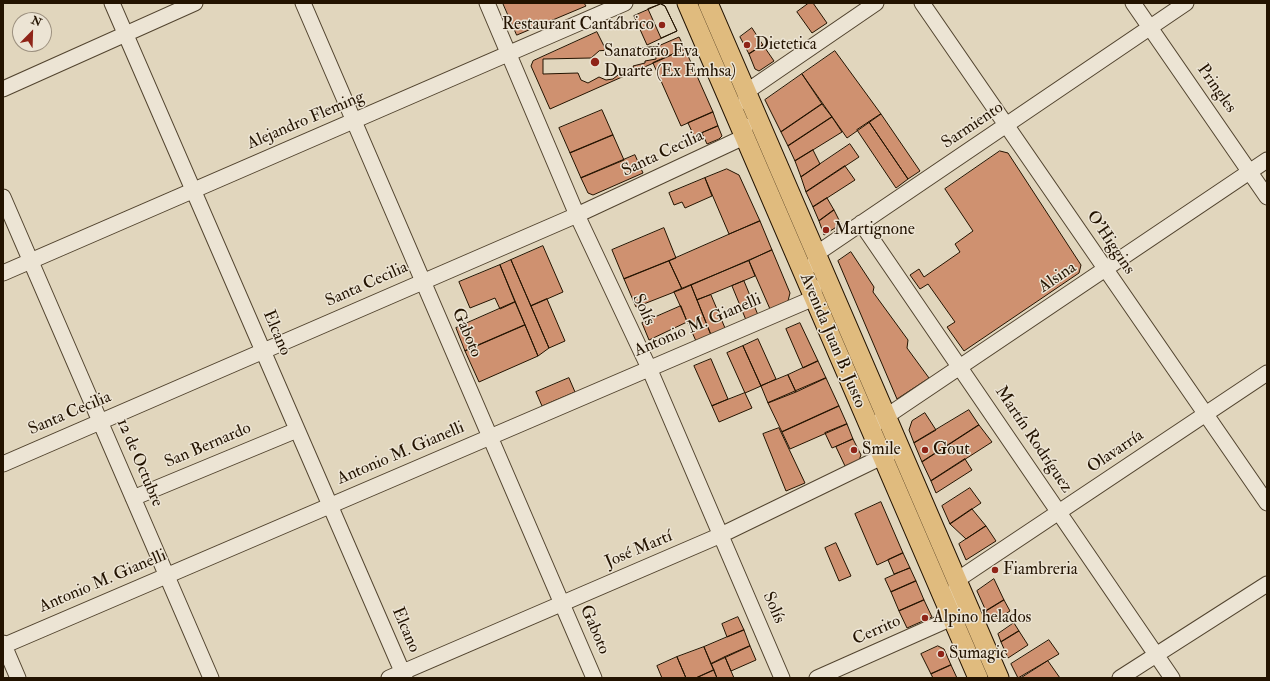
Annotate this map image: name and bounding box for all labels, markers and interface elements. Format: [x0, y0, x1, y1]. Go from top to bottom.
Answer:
north arrow [12, 12, 52, 52]
text: N [29, 14, 44, 29]
place label: Restaurant Cantábrico [502, 15, 654, 35]
marker: Restaurant Cantábrico [657, 20, 667, 30]
place label: Dietetica [755, 35, 817, 55]
marker: Dietetica [742, 40, 752, 50]
place label: Sanatorio Eva Duarte (Ex Emhsa) [604, 42, 736, 82]
marker: Sanatorio Eva Duarte (Ex Emhsa) [589, 56, 601, 68]
street label: Pringles [1192, 61, 1240, 117]
street label: Alejandro Fleming [244, 87, 368, 155]
street label: Sarmiento [938, 98, 1008, 154]
street label: Santa Cecilia [619, 126, 707, 182]
street label: O'Higgins [1081, 207, 1139, 279]
place label: Martignone [834, 220, 915, 240]
marker: Martignone [821, 225, 831, 235]
street label: Santa Cecilia [323, 258, 411, 312]
street label: Alsina [1035, 258, 1081, 298]
street label: Avenida Juan B. Justo [794, 271, 870, 411]
street label: Antonio M. Gianelli [631, 290, 765, 362]
street label: Solís [627, 291, 659, 329]
street label: Gaboto [447, 305, 485, 361]
street label: Elcano [257, 307, 295, 359]
street label: Martín Rodríguez [990, 383, 1076, 497]
street label: Santa Cecilia [26, 387, 114, 441]
street label: 12 de Octubre [111, 416, 167, 510]
street label: Antonio M. Gianelli [334, 418, 468, 490]
street label: San Bernardo [162, 419, 254, 473]
street label: Olavarría [1084, 426, 1148, 478]
place label: Smile [862, 440, 901, 460]
place label: Gout [933, 440, 970, 460]
marker: Smile [849, 445, 859, 455]
marker: Gout [920, 445, 930, 455]
street label: José Martí [602, 527, 676, 573]
street label: Antonio M. Gianelli [36, 546, 170, 618]
place label: Fiambreria [1003, 560, 1078, 580]
marker: Fiambreria [990, 565, 1000, 575]
street label: Solís [757, 589, 789, 627]
street label: Gaboto [575, 602, 613, 658]
street label: Elcano [386, 604, 424, 656]
place label: Alpino helados [933, 608, 1031, 628]
street label: Cerrito [850, 611, 904, 651]
marker: Alpino helados [920, 613, 930, 623]
place label: Sumagic [949, 644, 1007, 664]
marker: Sumagic [936, 649, 946, 659]

